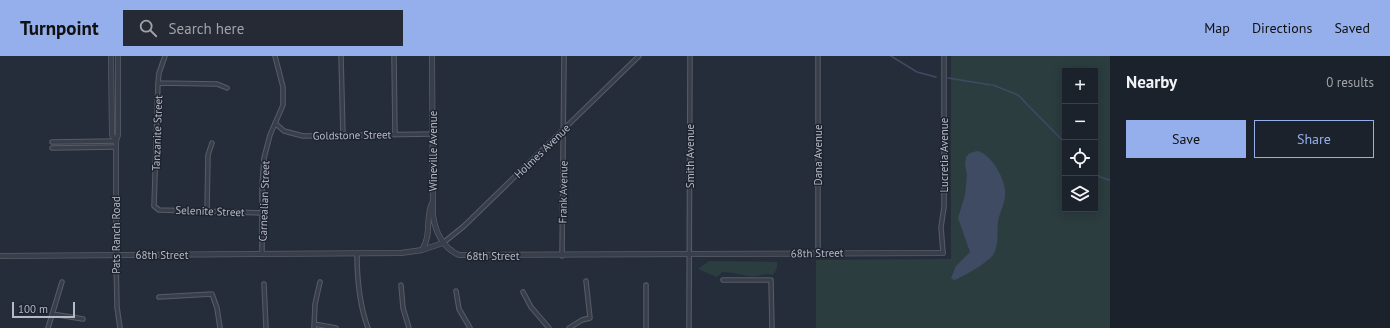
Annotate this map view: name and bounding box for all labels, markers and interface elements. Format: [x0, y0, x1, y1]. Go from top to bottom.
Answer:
search box [123, 10, 403, 46]
text: Turnpoint [20, 16, 99, 40]
icon: search [137, 17, 159, 39]
text: Search here [169, 19, 244, 38]
text: Map [1204, 19, 1230, 37]
text: Directions [1252, 19, 1312, 37]
text: Saved [1334, 19, 1370, 37]
map controls [1062, 68, 1098, 212]
button: + [1062, 68, 1098, 104]
text: Nearby [1126, 71, 1177, 93]
text: 0 results [1326, 74, 1374, 91]
street label: Tanzanite Street [149, 95, 165, 171]
button: − [1062, 104, 1098, 140]
street label: Wineville Avenue [426, 110, 440, 191]
street label: Lucretia Avenue [937, 117, 951, 192]
street label: Holmes Avenue [511, 120, 573, 181]
button: Save [1126, 120, 1246, 158]
button: Share [1254, 120, 1374, 158]
street label: Smith Avenue [683, 123, 697, 188]
street label: Dana Avenue [811, 124, 825, 186]
street label: Goldstone Street [313, 127, 392, 143]
button: locate [1062, 140, 1098, 176]
street label: Carnealian Street [256, 160, 272, 242]
street label: Frank Avenue [555, 160, 571, 224]
button: layers [1062, 176, 1098, 212]
street label: Pats Ranch Road [109, 196, 123, 274]
street label: Selenite Street [175, 203, 245, 219]
street label: 68th Street [790, 246, 844, 260]
street label: 68th Street [136, 248, 189, 262]
street label: 68th Street [467, 249, 520, 263]
scale bar [12, 300, 75, 319]
text: 100 m [18, 302, 48, 316]

